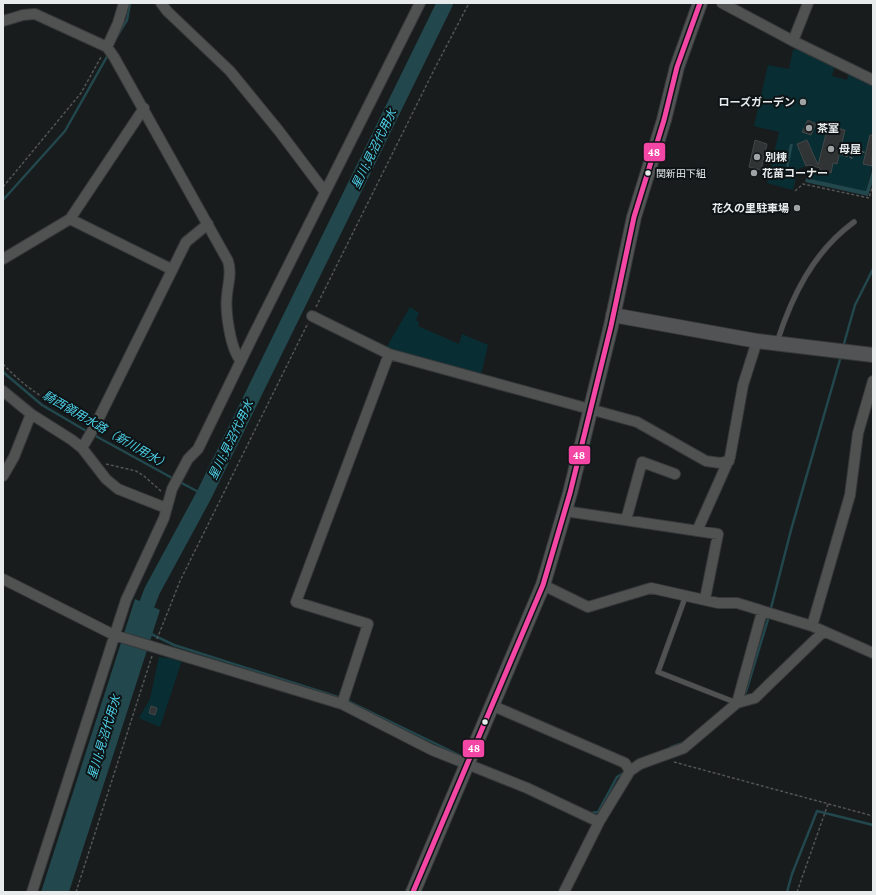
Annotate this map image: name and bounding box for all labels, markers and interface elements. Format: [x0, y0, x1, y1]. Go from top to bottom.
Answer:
place label: ローズガーデン [719, 96, 795, 108]
marker: ローズガーデン [798, 97, 808, 107]
water label: 星川;見沼代用水 [349, 105, 400, 191]
place label: 茶室 [817, 122, 839, 134]
marker: 茶室 [804, 123, 814, 133]
line badge: 48 [643, 142, 666, 162]
place label: 母屋 [839, 143, 861, 155]
marker: 母屋 [826, 144, 836, 154]
text: 48 [648, 146, 660, 158]
place label: 別棟 [765, 151, 787, 163]
marker: 別棟 [752, 152, 762, 162]
place label: 花苗コーナー [762, 167, 828, 179]
marker: 関新田下組 [643, 168, 653, 178]
place label: 関新田下組 [656, 168, 706, 179]
marker: 花苗コーナー [749, 168, 759, 178]
place label: 花久の里駐車場 [712, 202, 789, 214]
marker: 花久の里駐車場 [792, 203, 802, 213]
water label: 騎西領用水路（新川用水） [40, 388, 172, 472]
water label: 星川;見沼代用水 [206, 396, 257, 482]
line badge: 48 [568, 445, 591, 465]
text: 48 [573, 449, 585, 461]
water label: 星川;見沼代用水 [85, 692, 124, 781]
unlabelled marker [480, 717, 490, 727]
line badge: 48 [462, 739, 485, 758]
text: 48 [468, 742, 480, 754]

